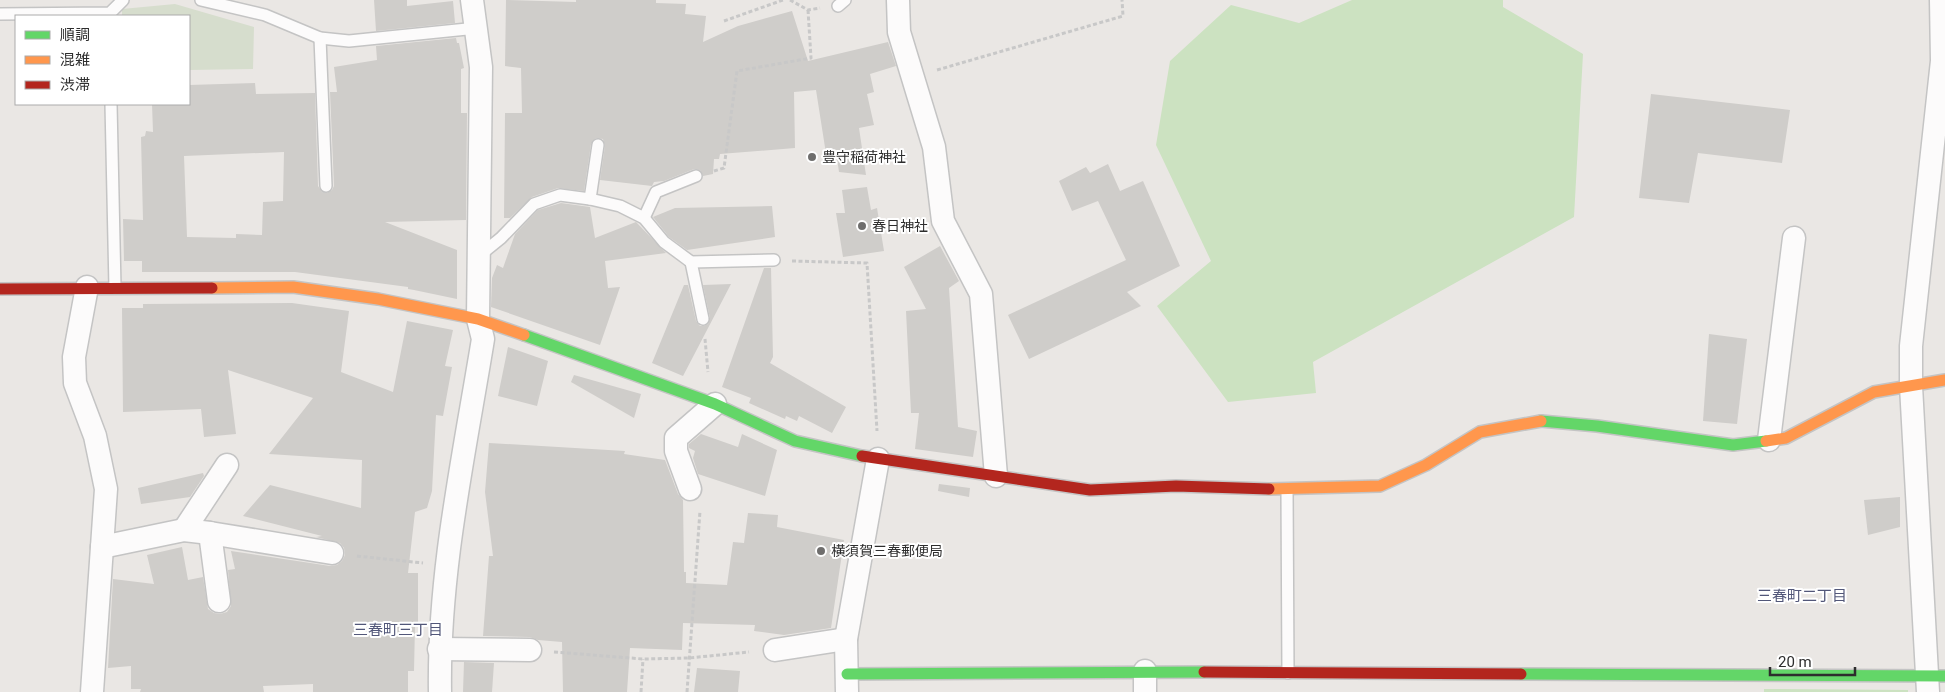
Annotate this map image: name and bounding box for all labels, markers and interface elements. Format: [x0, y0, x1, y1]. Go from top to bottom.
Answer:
legend [15, 15, 190, 105]
text: 順調 [60, 26, 90, 44]
text: 混雑 [60, 51, 90, 69]
text: 渋滞 [60, 76, 90, 94]
place label: 豊守稲荷神社 [822, 149, 906, 165]
marker: 豊守稲荷神社 [806, 151, 818, 163]
place label: 春日神社 [872, 218, 928, 234]
marker: 春日神社 [856, 220, 868, 232]
place label: 横須賀三春郵便局 [831, 543, 943, 559]
marker: 横須賀三春郵便局 [815, 545, 827, 557]
district label: 三春町二丁目 [1757, 587, 1847, 605]
district label: 三春町三丁目 [353, 621, 443, 639]
scale bar [1770, 644, 1855, 676]
text: 20 m [1778, 653, 1812, 671]

